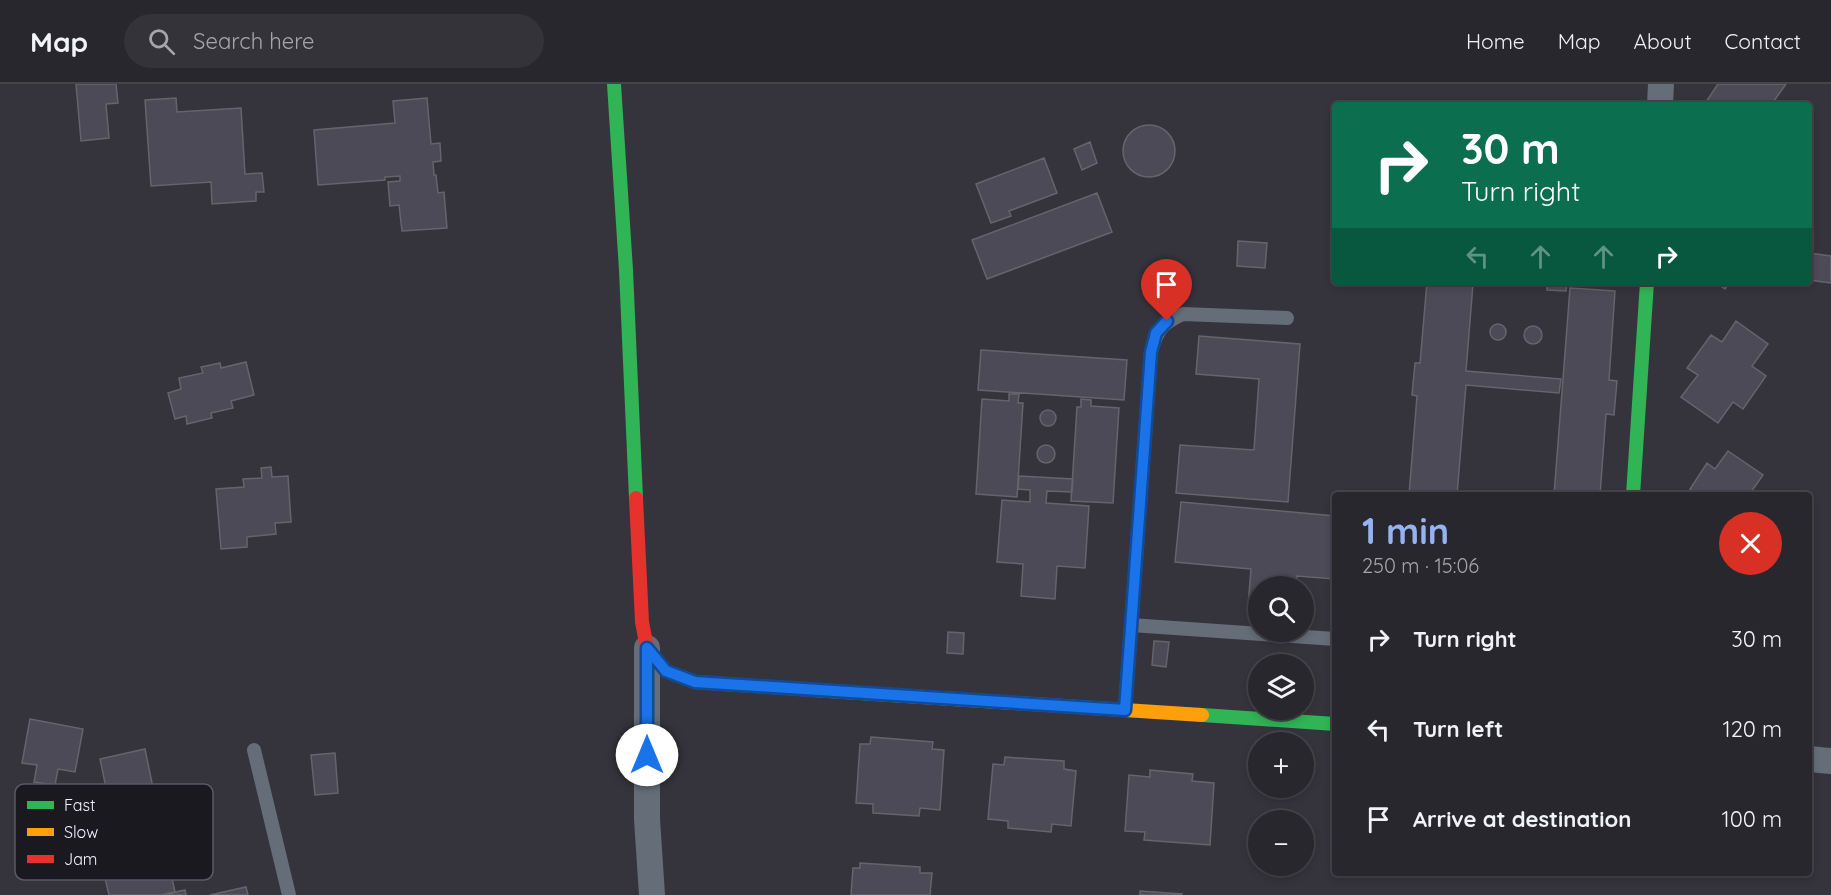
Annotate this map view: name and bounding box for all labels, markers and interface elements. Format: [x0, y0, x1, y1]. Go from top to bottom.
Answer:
search box [124, 14, 544, 68]
text: Map [30, 24, 88, 59]
icon: search [145, 25, 178, 58]
text: Search here [193, 27, 315, 55]
text: Home [1466, 28, 1525, 54]
text: Map [1558, 28, 1601, 54]
text: About [1634, 28, 1692, 54]
text: Contact [1725, 28, 1801, 54]
text: 30 m [1461, 122, 1560, 175]
icon: right [1362, 126, 1440, 204]
text: Turn right [1461, 174, 1580, 208]
icon: left [1461, 240, 1494, 273]
icon: ahead [1524, 240, 1557, 273]
icon: ahead [1587, 240, 1620, 273]
icon: right [1650, 240, 1683, 273]
pin [1141, 259, 1192, 321]
icon: arrive [1150, 268, 1183, 301]
text: 1 min [1362, 508, 1449, 553]
button: close [1719, 512, 1782, 575]
text: 250 m · 15:06 [1362, 553, 1479, 578]
map controls [1248, 576, 1314, 876]
button: search [1248, 576, 1314, 642]
icon: right [1362, 623, 1395, 656]
text: Turn right [1413, 625, 1517, 653]
text: 30 m [1731, 625, 1782, 653]
button: layers [1248, 654, 1314, 720]
icon: left [1362, 713, 1395, 746]
text: Turn left [1413, 715, 1503, 743]
text: 120 m [1723, 715, 1782, 743]
position arrow [615, 723, 679, 787]
button: + [1248, 732, 1314, 798]
legend [15, 784, 213, 880]
text: Fast [64, 795, 95, 815]
icon: arrive [1362, 803, 1395, 836]
text: Arrive at destination [1413, 805, 1631, 833]
text: 100 m [1722, 805, 1782, 833]
button: − [1248, 810, 1314, 876]
text: Slow [64, 822, 98, 842]
text: Jam [64, 849, 97, 869]

